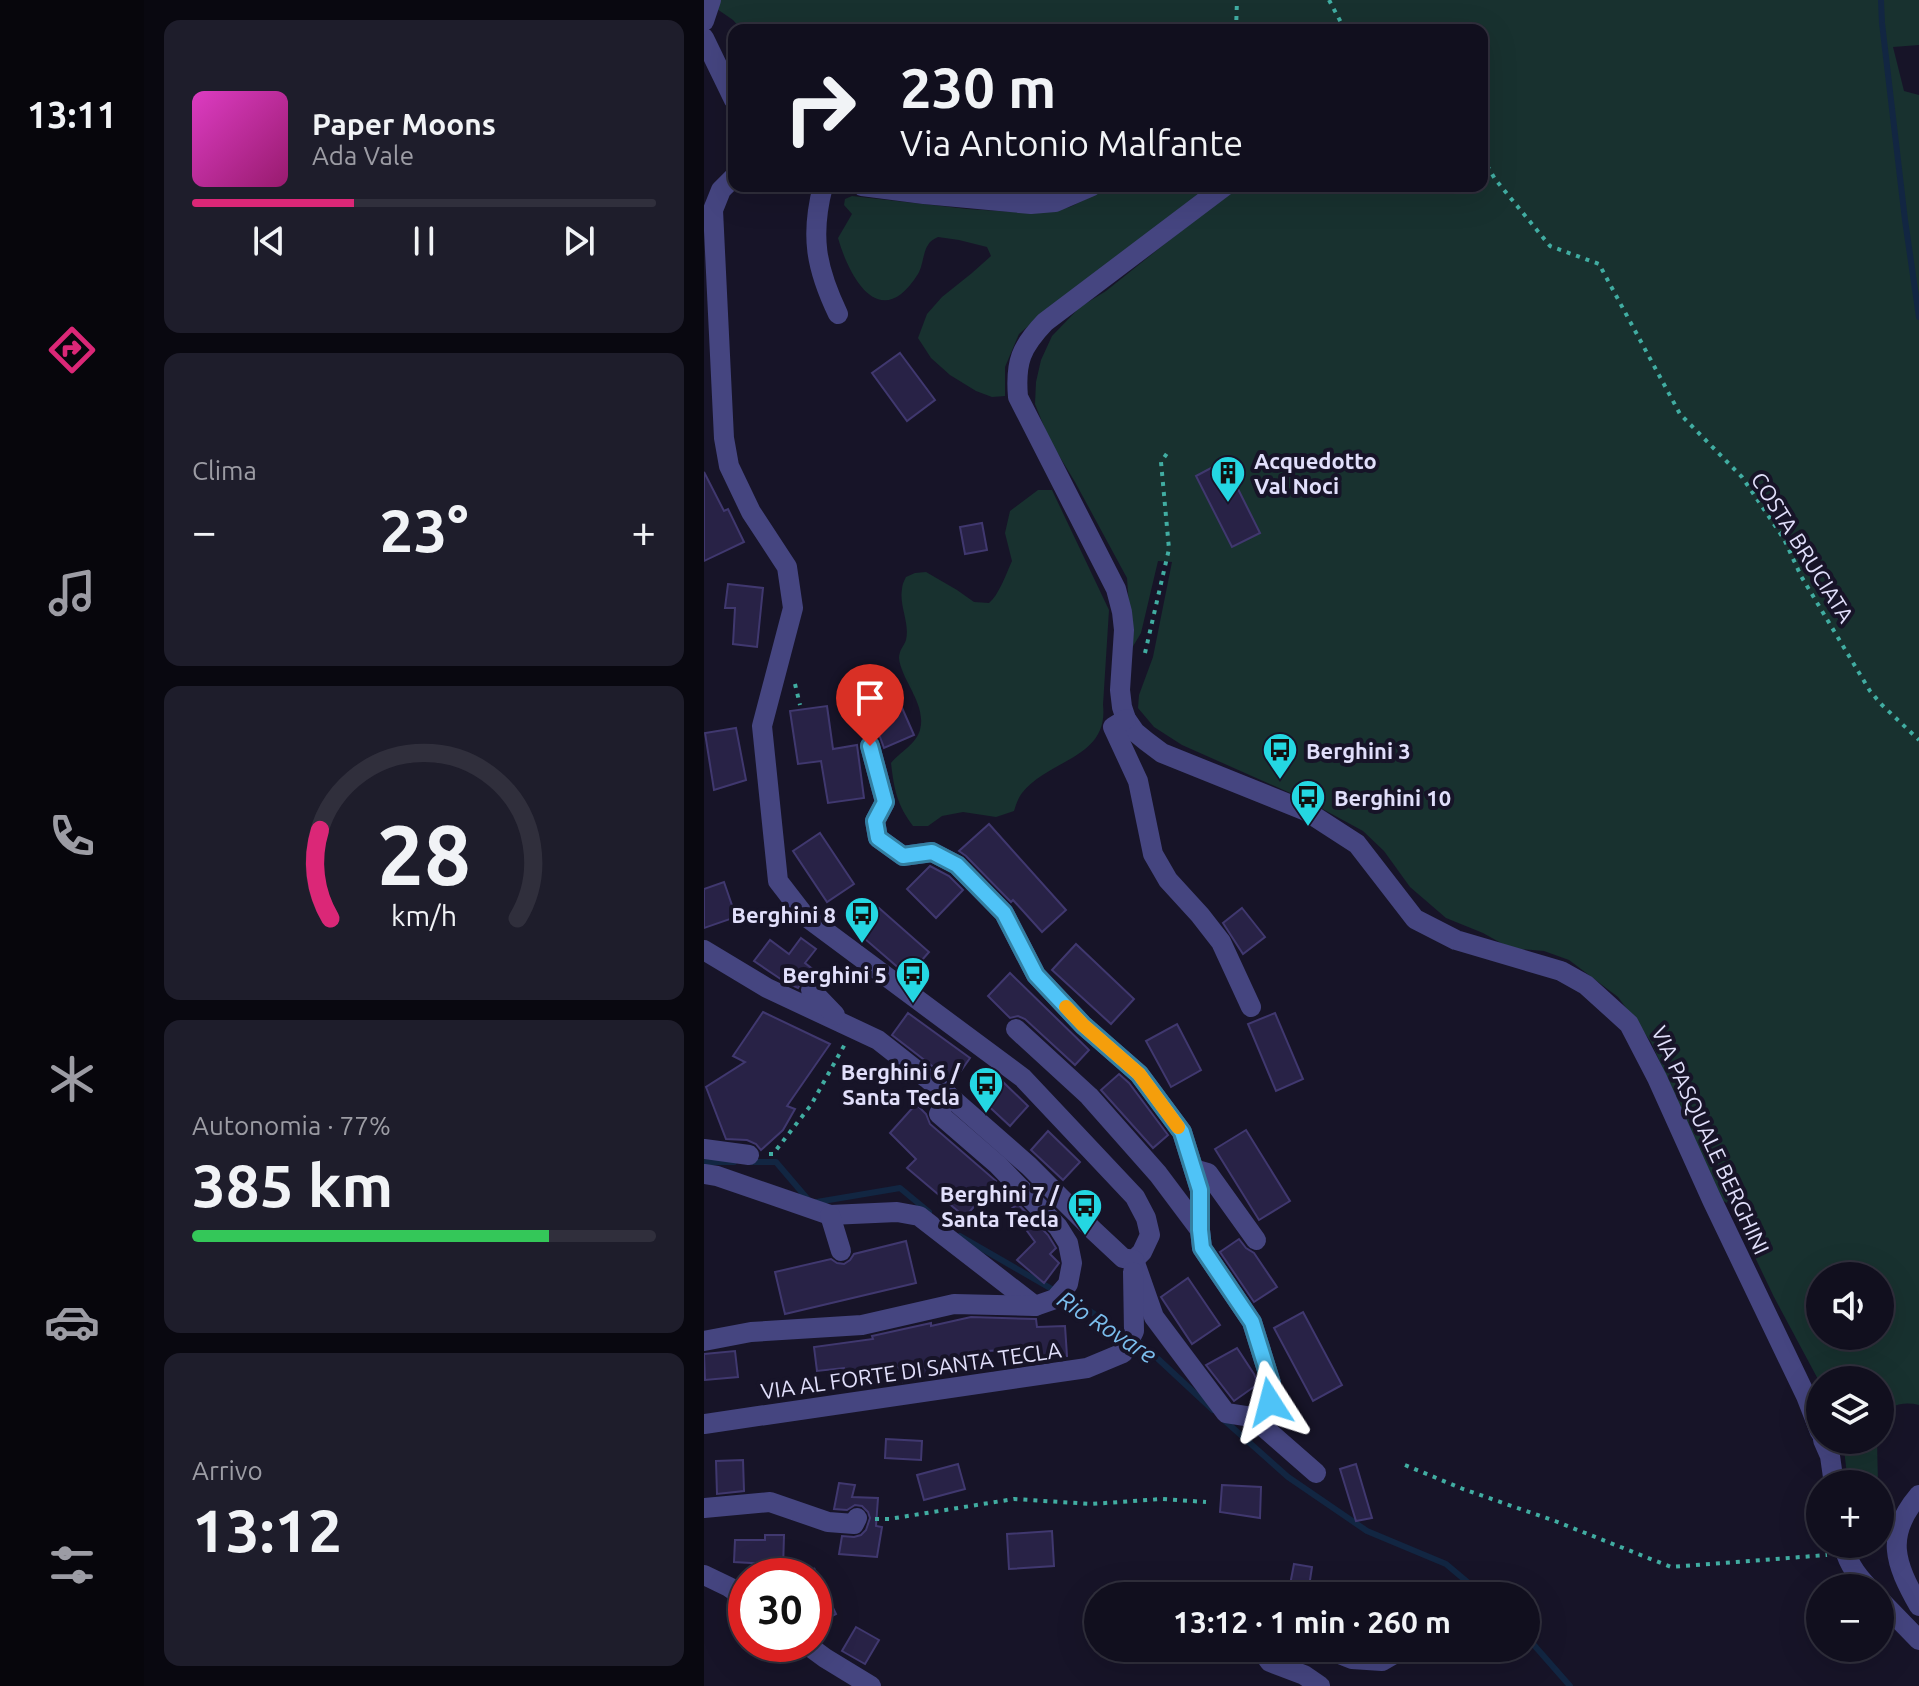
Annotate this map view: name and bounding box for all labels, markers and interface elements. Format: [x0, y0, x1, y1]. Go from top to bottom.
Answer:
icon: right [768, 56, 872, 160]
text: 230 m [900, 56, 1056, 119]
text: 13:11 [27, 94, 117, 135]
text: Paper Moons [312, 107, 496, 141]
text: Via Antonio Malfante [900, 122, 1243, 163]
text: Ada Vale [312, 141, 414, 170]
icon: previous [247, 219, 291, 263]
icon: pause [402, 219, 446, 263]
icon: next [557, 219, 601, 263]
icon: directions [44, 322, 100, 378]
place label: Acquedotto Val Noci [1254, 448, 1377, 498]
building icon: Acquedotto Val Noci [1209, 454, 1247, 504]
text: Clima [192, 456, 257, 485]
street label: COSTA BRUCIATA [1747, 467, 1860, 627]
text: 23° [380, 496, 468, 563]
text: − [192, 506, 217, 555]
text: + [631, 506, 656, 555]
icon: music [44, 565, 100, 621]
pin [836, 664, 904, 746]
icon: arrive [848, 676, 892, 720]
bus stop icon: Berghini 3 [1261, 731, 1299, 781]
place label: Berghini 3 [1306, 738, 1411, 763]
bus stop icon: Berghini 10 [1289, 778, 1327, 828]
place label: Berghini 10 [1334, 785, 1451, 810]
text: 28 [377, 807, 471, 901]
icon: phone [44, 808, 100, 864]
bus stop icon: Berghini 8 [843, 895, 881, 945]
text: km/h [391, 899, 457, 931]
place label: Berghini 8 [731, 902, 836, 927]
bus stop icon: Berghini 5 [894, 955, 932, 1005]
place label: Berghini 5 [782, 962, 887, 987]
street label: VIA PASQUALE BERGHINI [1647, 1022, 1775, 1258]
icon: climate [44, 1051, 100, 1107]
place label: Berghini 6 / Santa Tecla [841, 1059, 961, 1109]
bus stop icon: Berghini 6 / Santa Tecla [967, 1065, 1005, 1115]
text: Autonomia · 77% [192, 1111, 391, 1140]
text: 385 km [192, 1151, 393, 1218]
place label: Berghini 7 / Santa Tecla [940, 1181, 1060, 1231]
bus stop icon: Berghini 7 / Santa Tecla [1066, 1187, 1104, 1237]
map controls [1806, 1262, 1894, 1662]
button: sound [1806, 1262, 1894, 1350]
water label: Rio Rovare [1053, 1285, 1161, 1369]
icon: car [44, 1294, 100, 1350]
street label: VIA AL FORTE DI SANTA TECLA [759, 1336, 1064, 1403]
position arrow [1228, 1360, 1312, 1444]
button: layers [1806, 1366, 1894, 1454]
text: Arrivo [192, 1456, 263, 1485]
button: + [1806, 1470, 1894, 1558]
text: 13:12 [192, 1496, 342, 1563]
icon: filters [44, 1537, 100, 1593]
speed limit sign: 30 [728, 1558, 832, 1662]
button: − [1806, 1574, 1894, 1662]
text: 13:12 · 1 min · 260 m [1173, 1605, 1451, 1639]

